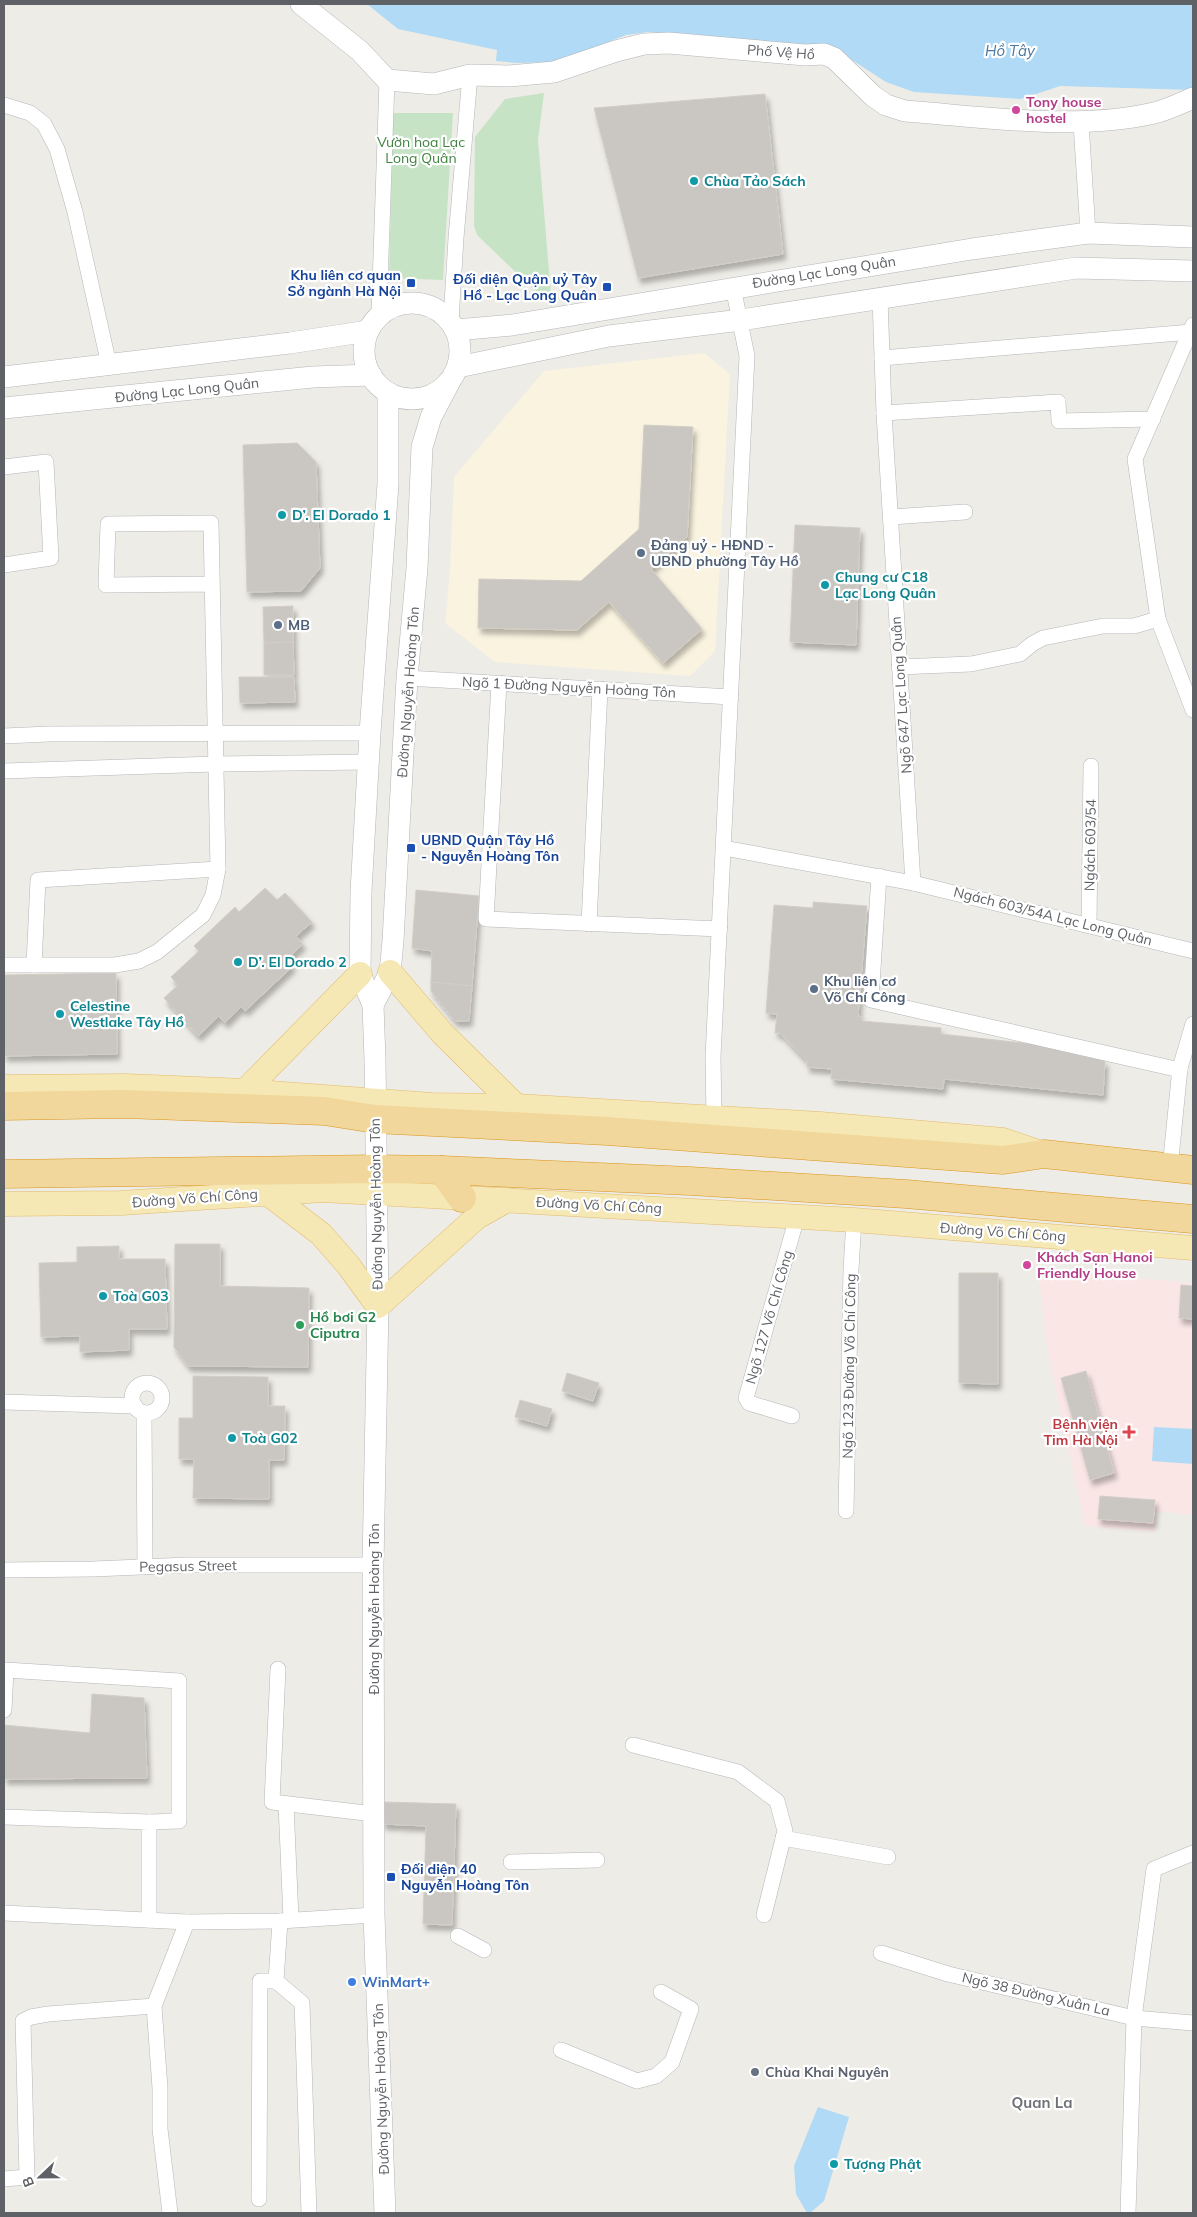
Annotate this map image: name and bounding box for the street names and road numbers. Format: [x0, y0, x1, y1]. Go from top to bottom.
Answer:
street label: Phố Vệ Hồ [747, 41, 816, 63]
street label: Đường Lạc Long Quân [751, 252, 897, 292]
street label: Đường Lạc Long Quân [114, 373, 260, 407]
street label: Đường Nguyễn Hoàng Tôn [393, 606, 423, 778]
street label: Ngõ 647 Lạc Long Quân [887, 616, 915, 774]
street label: Ngõ 1 Đường Nguyễn Hoàng Tôn [462, 672, 676, 702]
street label: Ngách 603/54 [1080, 798, 1100, 891]
street label: Ngách 603/54A Lạc Long Quân [952, 883, 1154, 949]
street label: Đường Nguyễn Hoàng Tôn [366, 1118, 386, 1290]
street label: Đường Võ Chí Công [132, 1185, 258, 1211]
street label: Đường Võ Chí Công [536, 1193, 662, 1217]
street label: Đường Võ Chí Công [940, 1219, 1066, 1245]
street label: Ngõ 127 Võ Chí Công [741, 1248, 797, 1386]
street label: Ngõ 123 Đường Võ Chí Công [838, 1273, 860, 1459]
street label: Đường Nguyễn Hoàng Tôn [365, 1523, 383, 1695]
street label: Pegasus Street [139, 1556, 237, 1576]
street label: Ngõ 38 Đường Xuân La [960, 1968, 1112, 2020]
street label: Đường Nguyễn Hoàng Tôn [369, 2003, 393, 2175]

